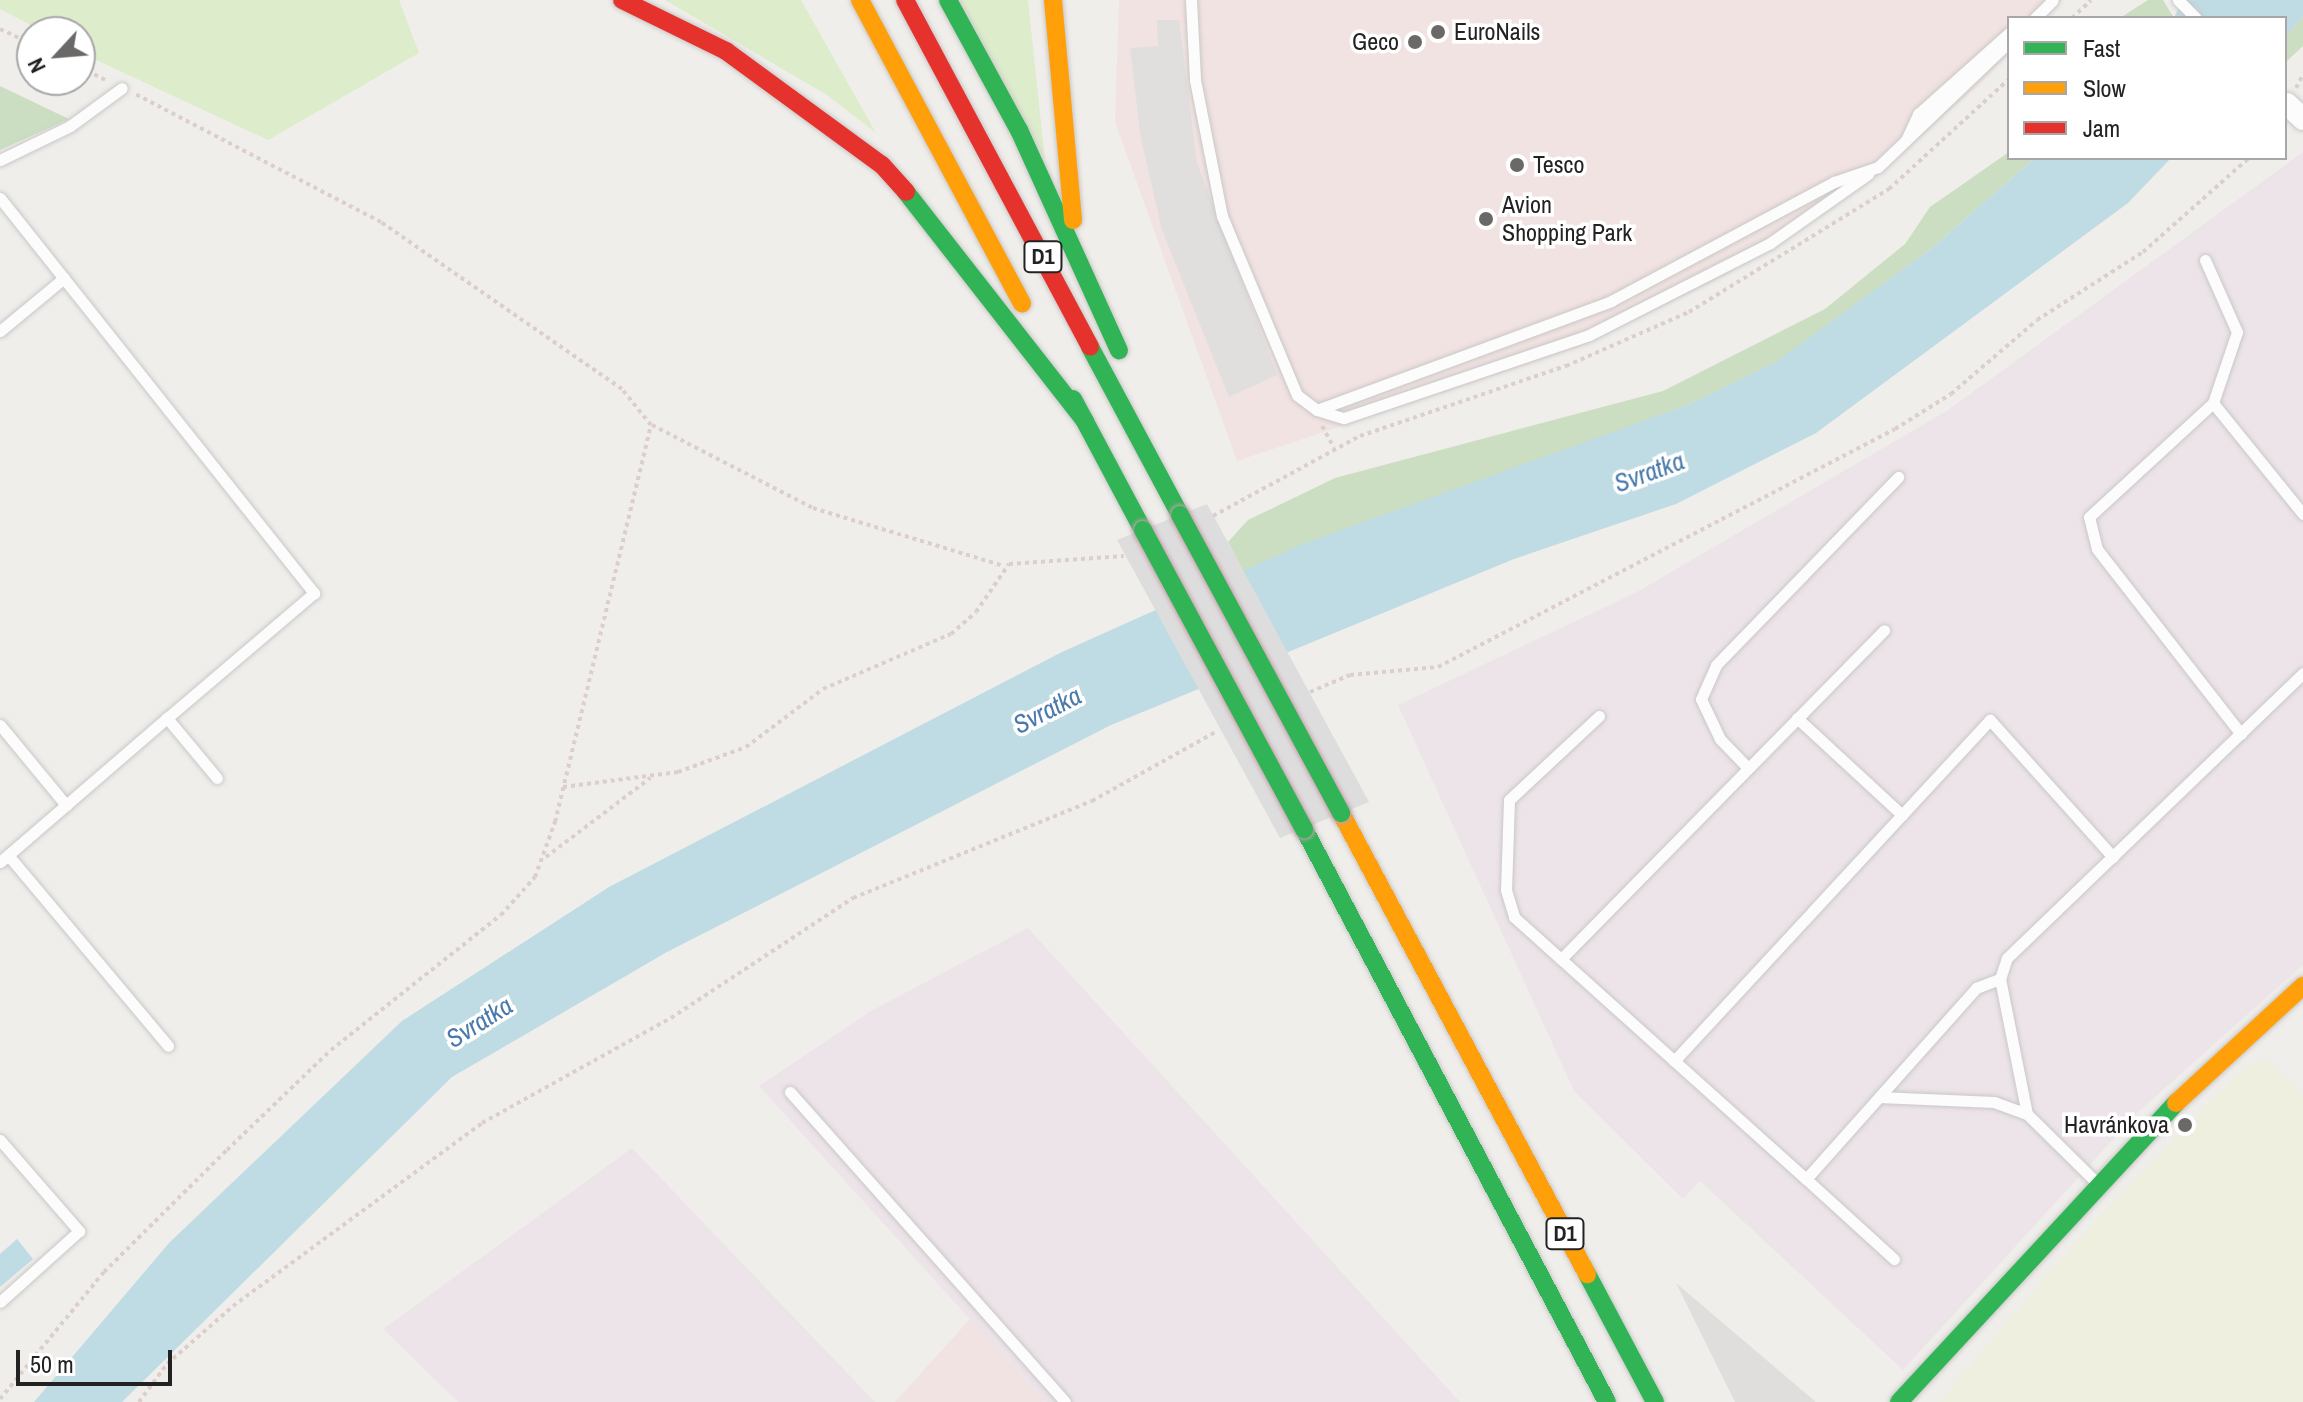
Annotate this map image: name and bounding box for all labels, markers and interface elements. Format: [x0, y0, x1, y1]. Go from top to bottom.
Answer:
north arrow [16, 16, 96, 96]
legend [2007, 16, 2287, 160]
place label: EuroNails [1454, 18, 1540, 46]
marker: EuroNails [1429, 23, 1447, 41]
place label: Geco [1352, 28, 1399, 56]
text: Fast [2083, 32, 2120, 64]
marker: Geco [1406, 33, 1424, 51]
text: N [20, 53, 53, 78]
text: Slow [2083, 72, 2126, 104]
text: Jam [2083, 112, 2120, 144]
place label: Tesco [1533, 151, 1584, 179]
marker: Tesco [1508, 156, 1526, 174]
place label: Avion Shopping Park [1502, 191, 1632, 247]
marker: Avion Shopping Park [1477, 210, 1495, 228]
road number: D1 [1023, 239, 1063, 275]
water label: Svratka [1610, 445, 1688, 499]
water label: Svratka [1008, 680, 1086, 740]
water label: Svratka [440, 990, 518, 1054]
place label: Havránkova [2064, 1111, 2169, 1139]
marker: Havránkova [2176, 1116, 2194, 1134]
road number: D1 [1545, 1216, 1585, 1252]
scale bar [20, 1334, 176, 1384]
text: 50 m [30, 1348, 74, 1380]

